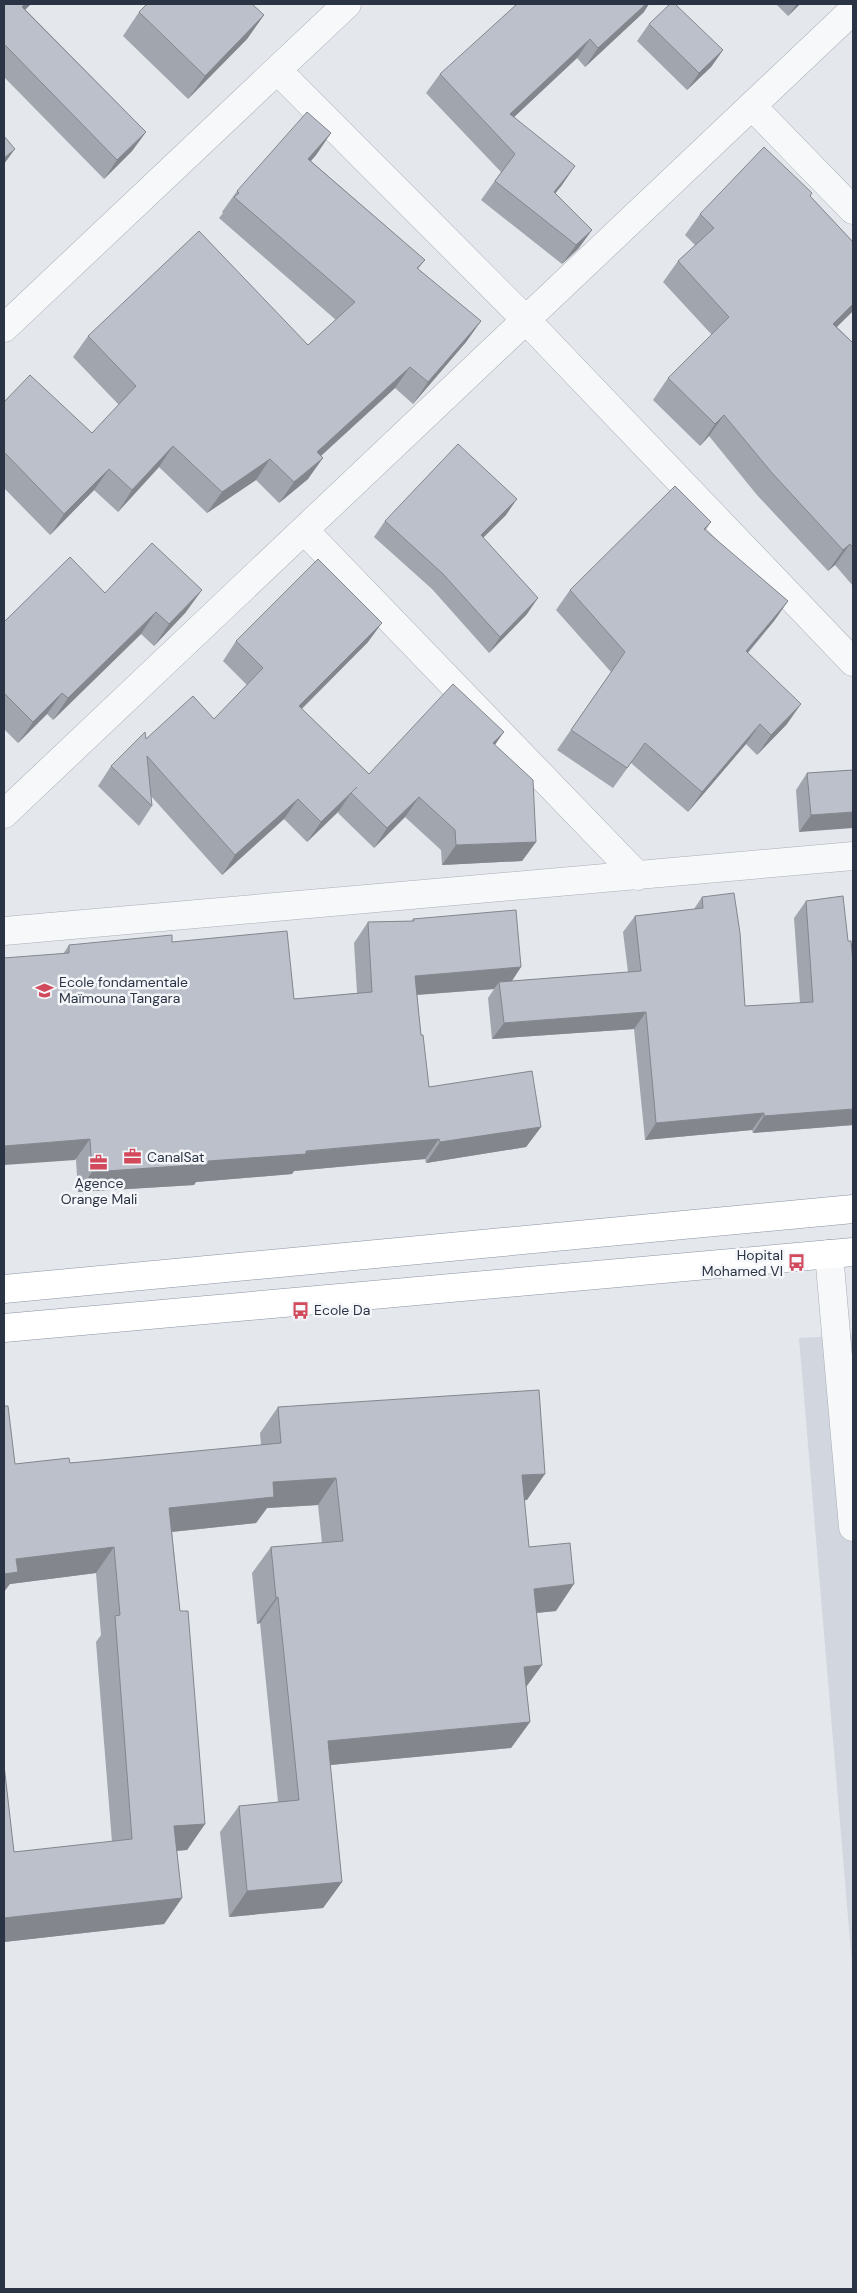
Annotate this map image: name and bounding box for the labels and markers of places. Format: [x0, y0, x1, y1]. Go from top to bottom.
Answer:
place label: Ecole fondamentale Maïmouna Tangara [59, 973, 188, 1007]
school or university icon: Ecole fondamentale Maïmouna Tangara [35, 980, 55, 1000]
office icon: CanalSat [123, 1147, 143, 1167]
place label: CanalSat [147, 1148, 204, 1166]
office icon: Agence Orange Mali [89, 1153, 109, 1173]
place label: Agence Orange Mali [61, 1174, 137, 1208]
place label: Hopital Mohamed VI [702, 1246, 783, 1280]
bus stop icon: Hopital Mohamed VI [787, 1253, 807, 1273]
bus stop icon: Ecole Da [290, 1300, 310, 1320]
place label: Ecole Da [314, 1301, 370, 1319]

